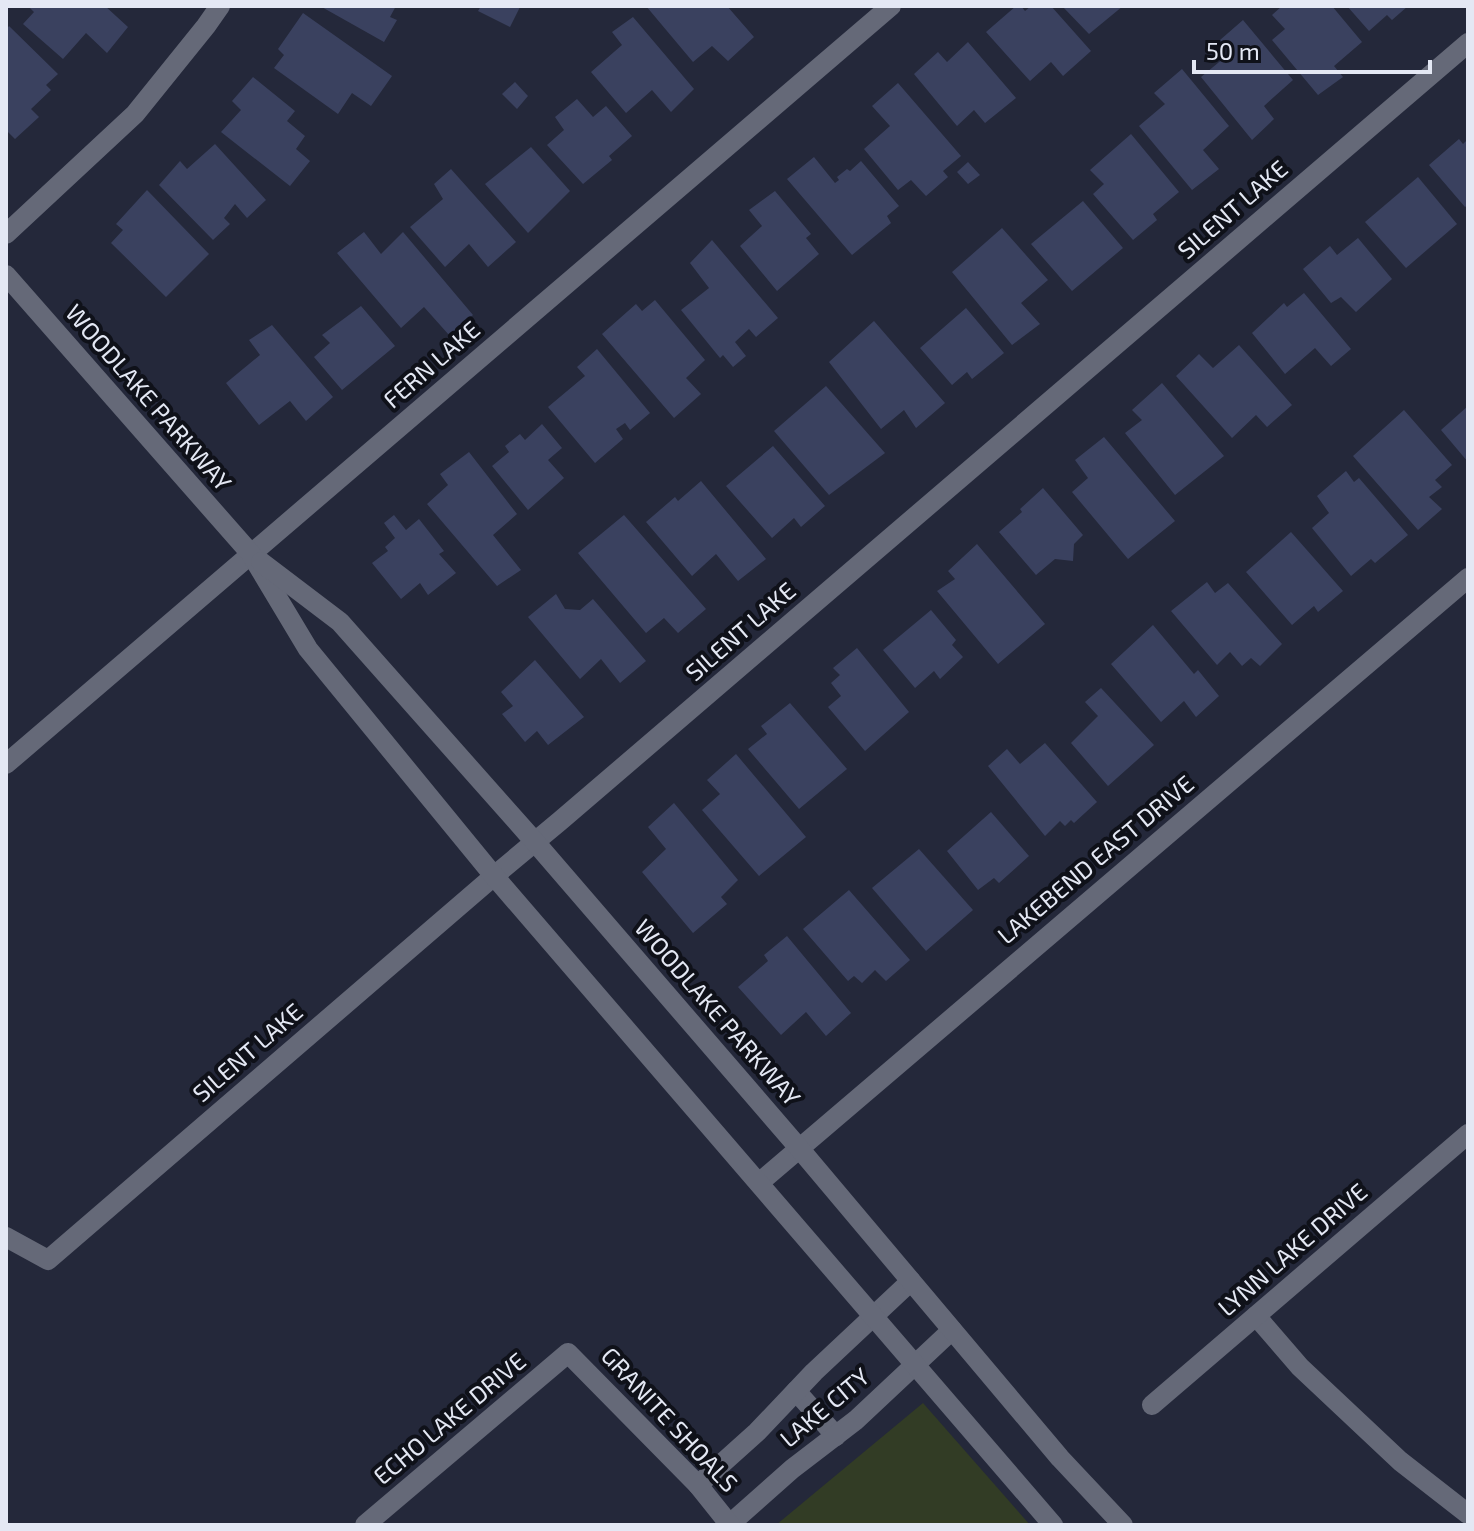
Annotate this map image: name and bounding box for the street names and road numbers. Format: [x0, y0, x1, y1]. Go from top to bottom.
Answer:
street label: SILENT LAKE [1171, 153, 1293, 264]
street label: WOODLAKE PARKWAY [60, 298, 238, 496]
street label: FERN LAKE [377, 314, 485, 414]
street label: SILENT LAKE [679, 575, 801, 686]
street label: LAKEBEND EAST DRIVE [991, 768, 1199, 949]
street label: WOODLAKE PARKWAY [629, 913, 807, 1111]
street label: SILENT LAKE [186, 996, 308, 1107]
street label: LYNN LAKE DRIVE [1211, 1176, 1373, 1322]
street label: GRANITE SHOALS [596, 1341, 744, 1497]
street label: ECHO LAKE DRIVE [367, 1346, 531, 1490]
street label: LAKE CITY [773, 1361, 875, 1453]

